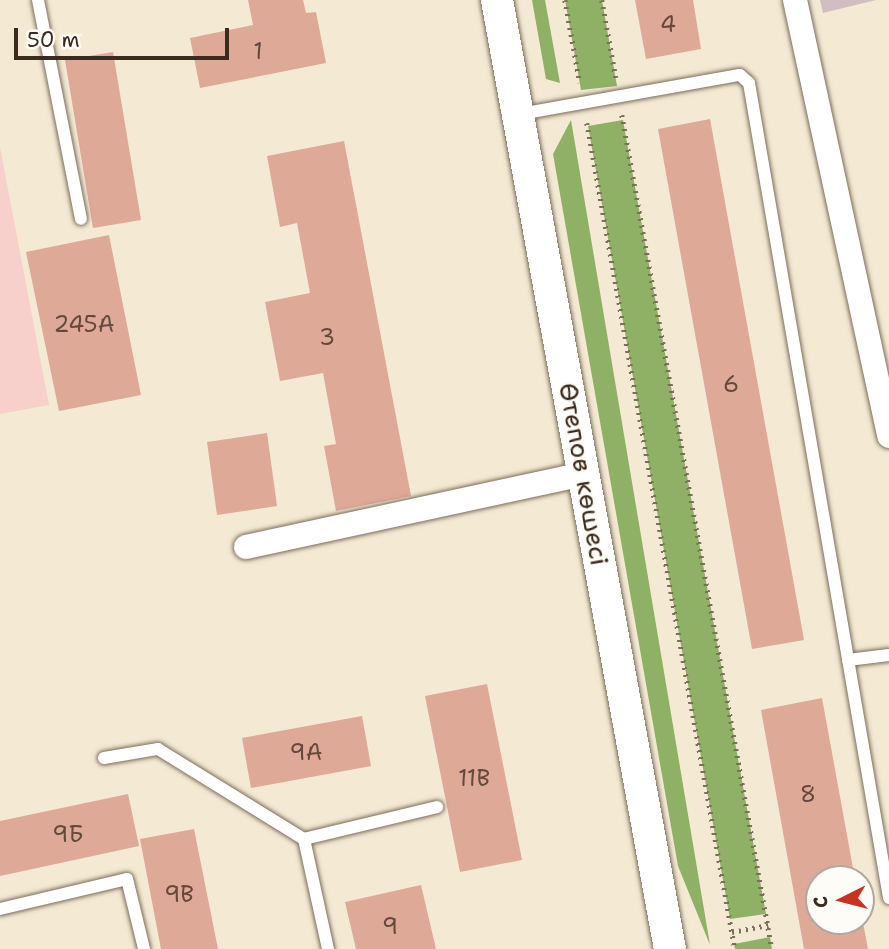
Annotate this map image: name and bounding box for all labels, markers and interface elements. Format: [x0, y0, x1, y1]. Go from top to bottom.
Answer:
house number: 4 [660, 10, 676, 38]
scale bar [18, 14, 233, 58]
text: 50 m [27, 26, 80, 54]
house number: 1 [253, 37, 263, 65]
house number: 245А [54, 310, 114, 338]
house number: 3 [319, 323, 335, 351]
house number: 6 [723, 370, 739, 398]
street label: Өтепов көшесі [553, 380, 615, 568]
house number: 9А [290, 738, 322, 766]
house number: 11В [458, 764, 490, 792]
house number: 8 [800, 780, 816, 808]
house number: 9Б [52, 820, 84, 848]
north arrow [805, 865, 875, 935]
house number: 9В [164, 880, 194, 908]
text: С [808, 895, 834, 909]
house number: 9 [382, 912, 398, 940]

